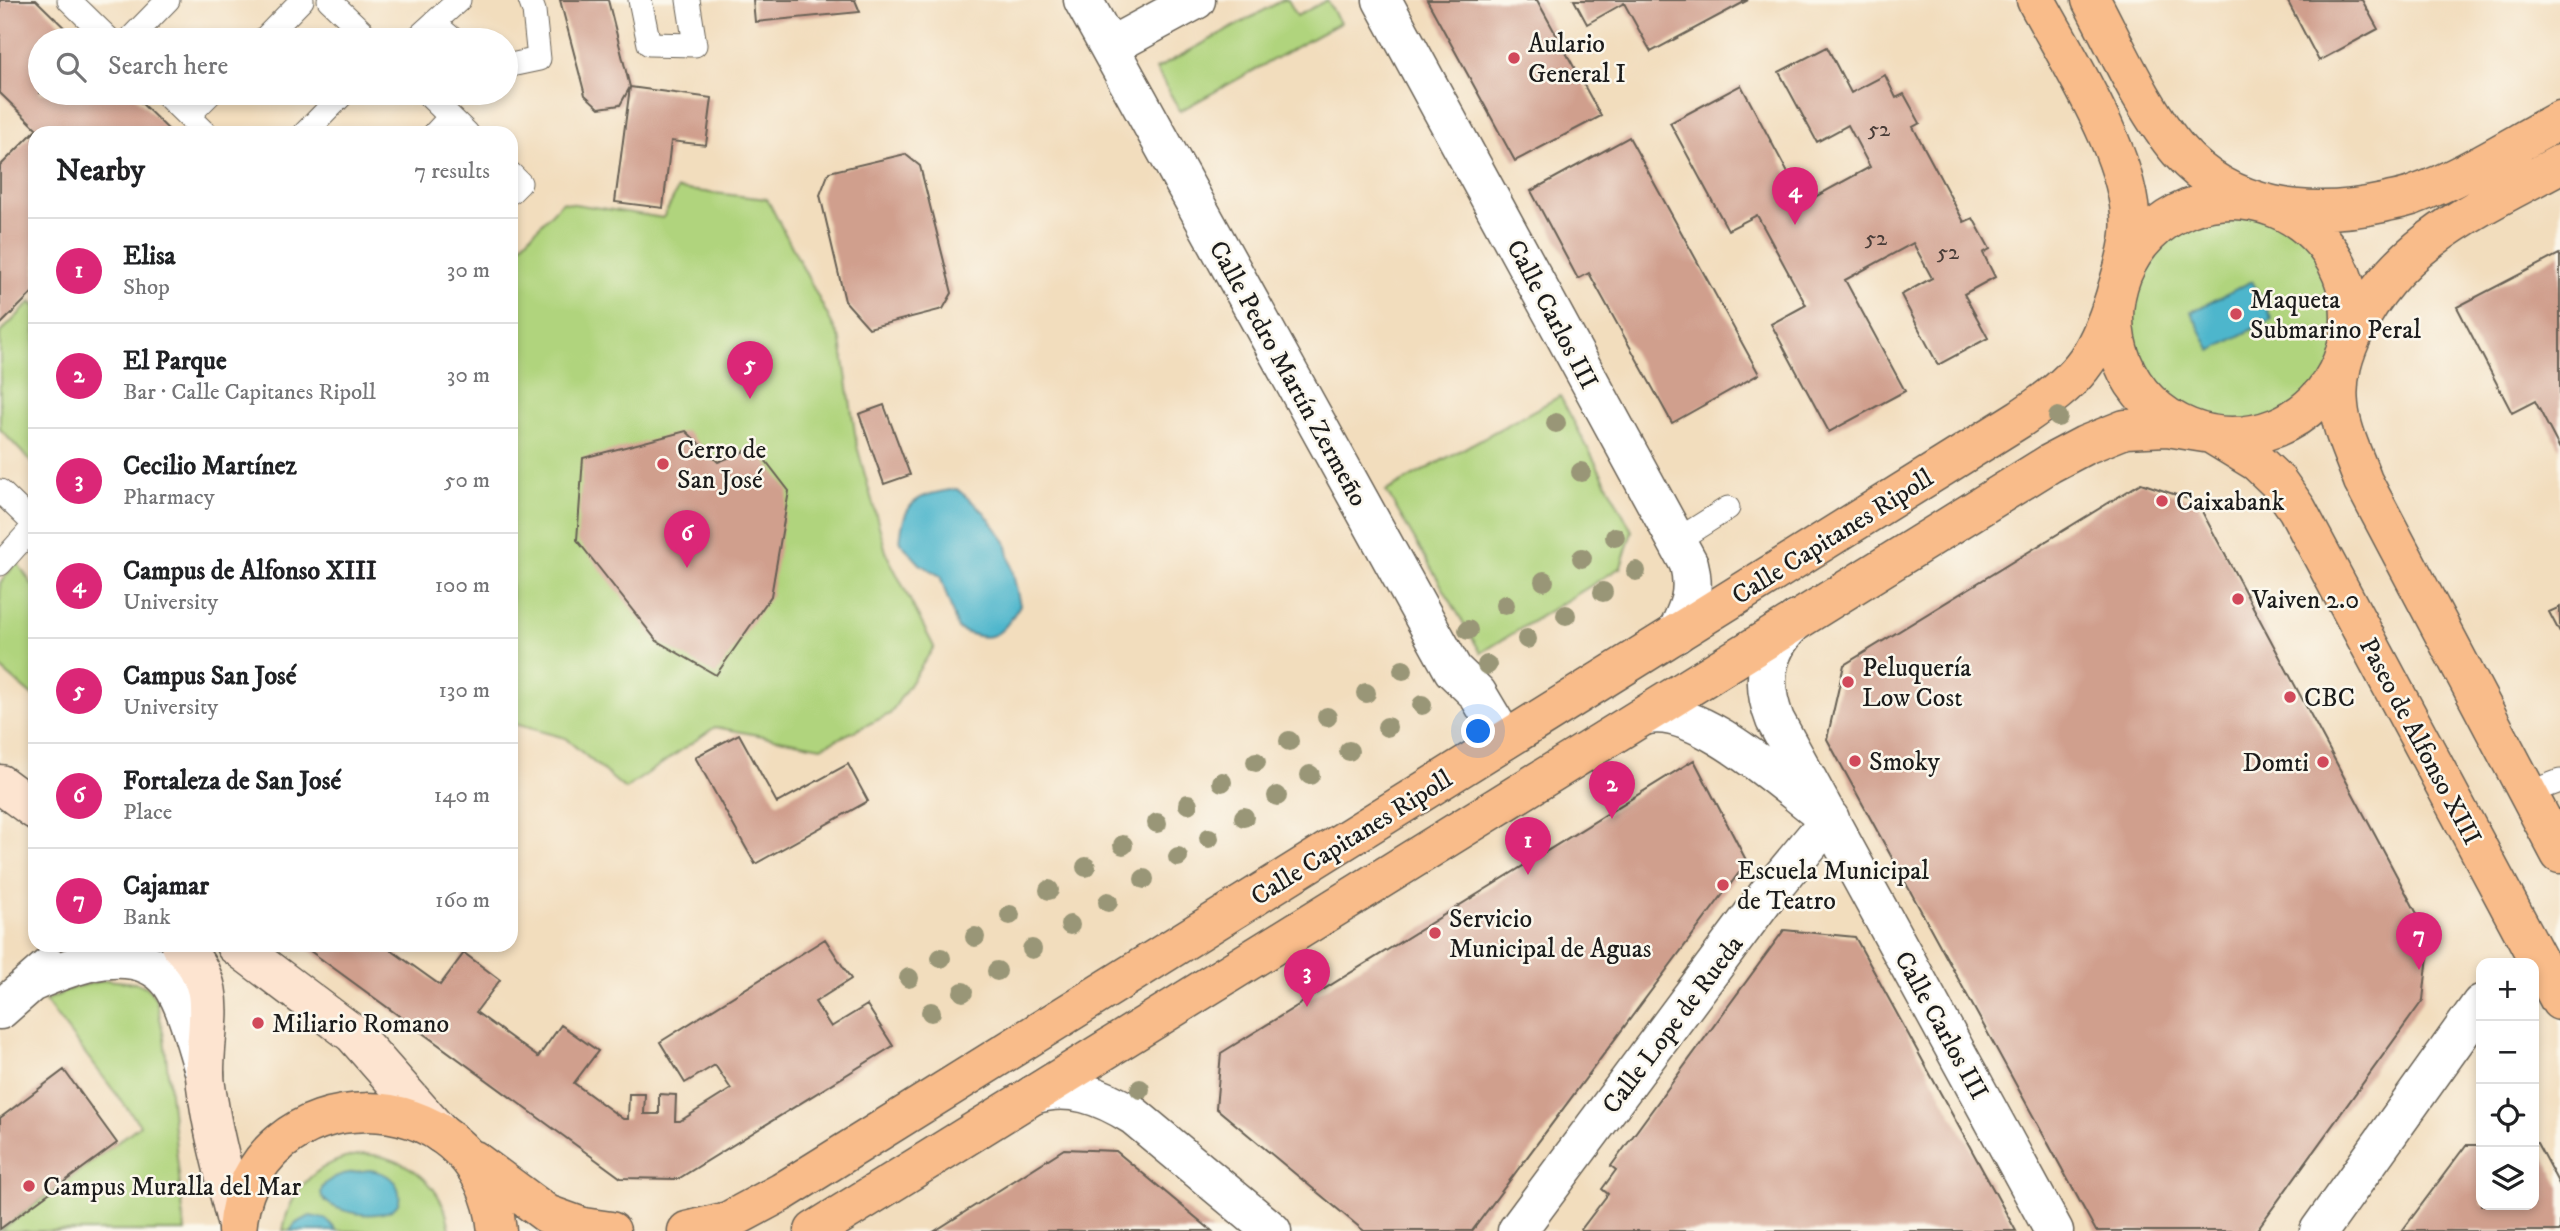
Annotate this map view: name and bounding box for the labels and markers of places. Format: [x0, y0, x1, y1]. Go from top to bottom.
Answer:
place label: Aulario General I [1528, 28, 1626, 91]
marker: Aulario General I [1506, 50, 1522, 66]
pin: 4 [1772, 167, 1818, 225]
place label: Maqueta Submarino Peral [2250, 284, 2421, 347]
marker: Maqueta Submarino Peral [2228, 306, 2244, 322]
pin: 5 [727, 341, 773, 399]
place label: Cerro de San José [677, 434, 766, 497]
marker: Cerro de San José [655, 456, 671, 472]
place label: Caixabank [2176, 486, 2285, 519]
marker: Caixabank [2154, 493, 2170, 509]
pin: 6 [664, 510, 710, 568]
place label: Vaiven 2.0 [2251, 584, 2359, 617]
marker: Vaiven 2.0 [2230, 591, 2246, 607]
place label: Peluquería Low Cost [1862, 652, 1971, 715]
marker: Peluquería Low Cost [1840, 674, 1856, 690]
place label: CBC [2304, 682, 2355, 715]
marker: CBC [2282, 689, 2298, 705]
place label: Smoky [1869, 746, 1941, 779]
place label: Domti [2243, 747, 2309, 780]
marker: Smoky [1847, 753, 1863, 769]
marker: Domti [2315, 754, 2331, 770]
pin: 2 [1589, 761, 1635, 819]
pin: 1 [1505, 817, 1551, 875]
place label: Escuela Municipal de Teatro [1737, 855, 1929, 918]
marker: Escuela Municipal de Teatro [1715, 877, 1731, 893]
place label: Servicio Municipal de Aguas [1449, 903, 1651, 966]
pin: 7 [2396, 912, 2442, 970]
marker: Servicio Municipal de Aguas [1427, 925, 1443, 941]
pin: 3 [1284, 949, 1330, 1007]
place label: Miliario Romano [272, 1008, 449, 1041]
marker: Miliario Romano [250, 1015, 266, 1031]
place label: Campus Muralla del Mar [43, 1171, 302, 1204]
marker: Campus Muralla del Mar [21, 1178, 37, 1194]

